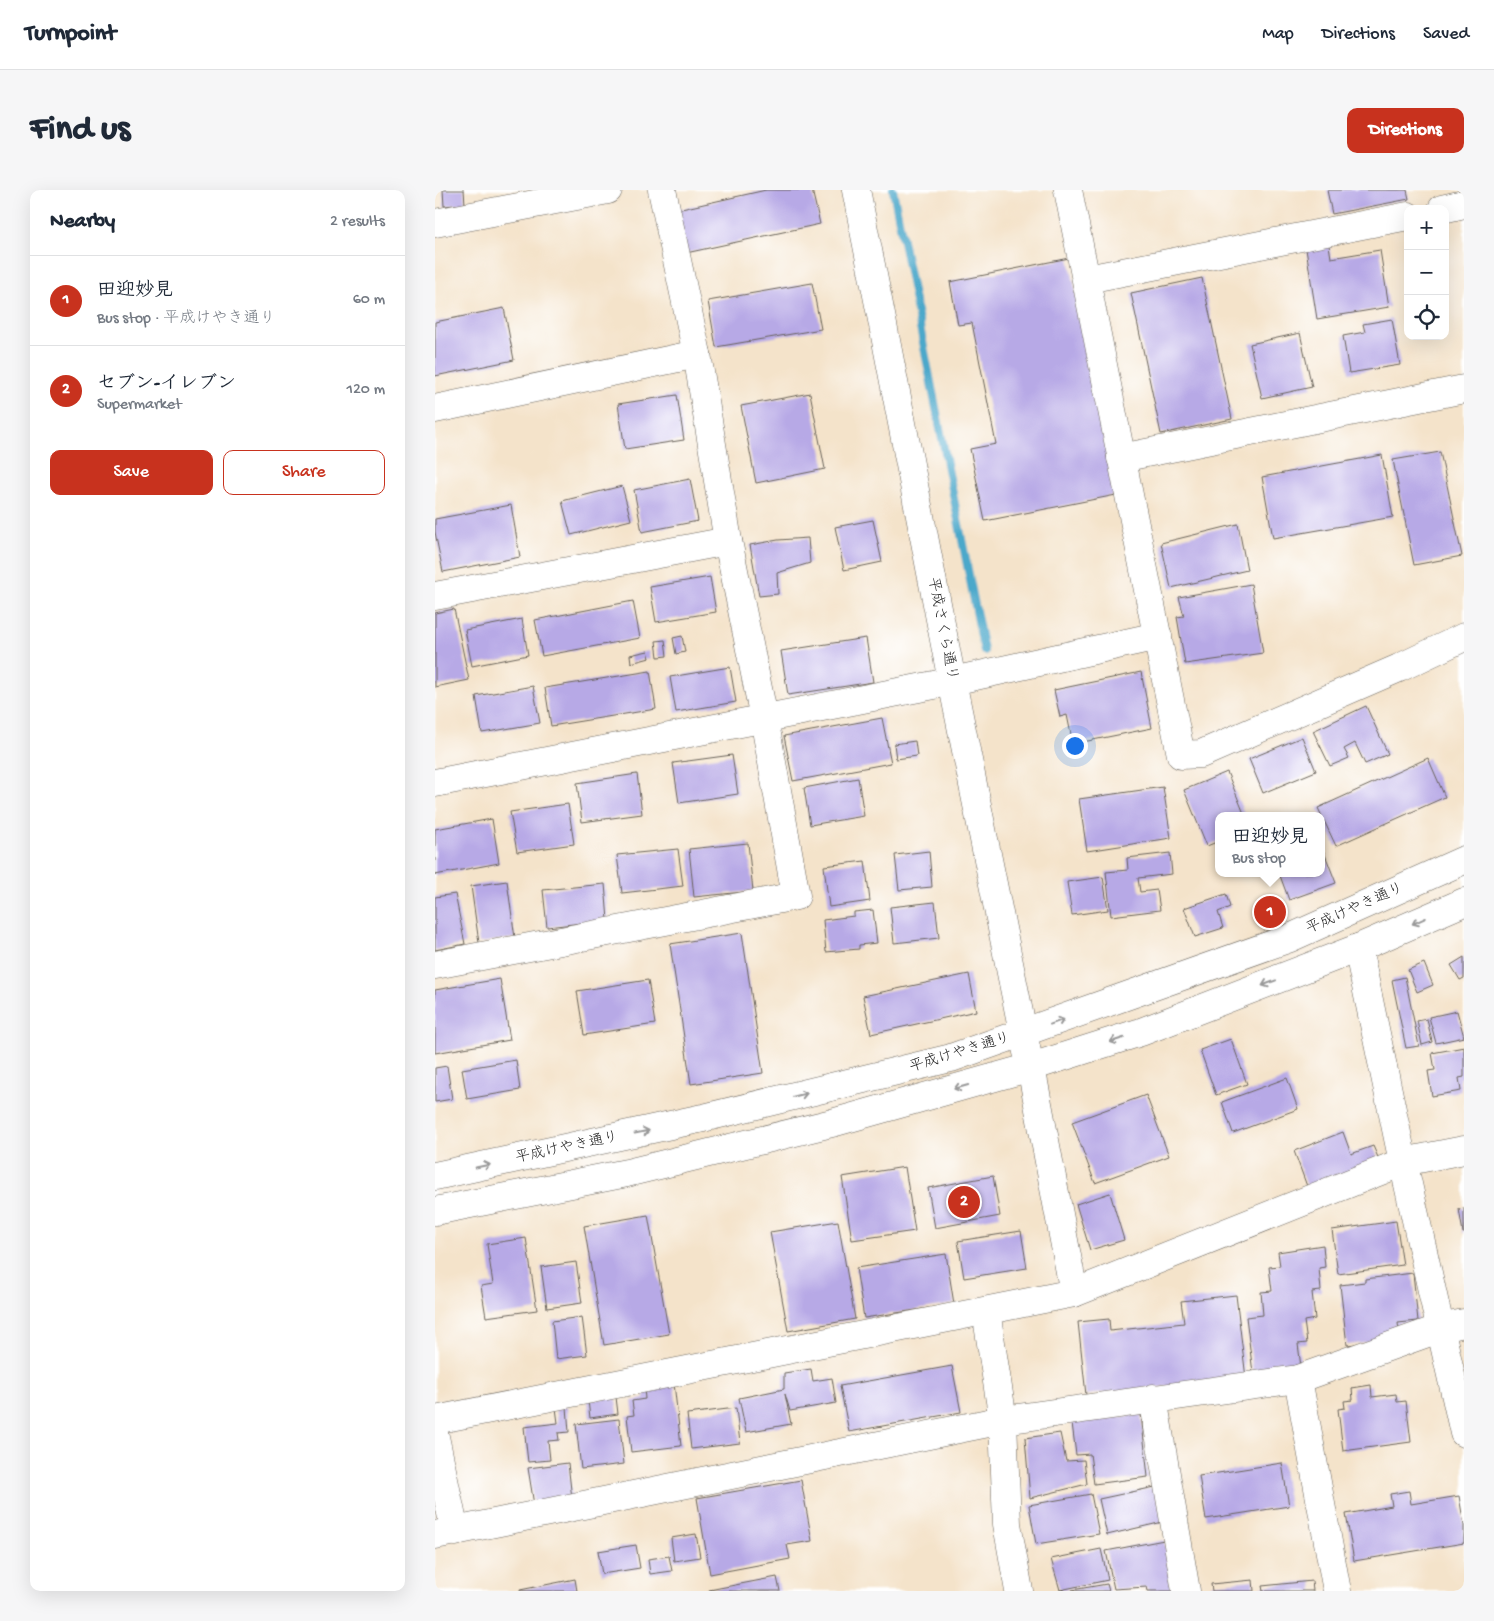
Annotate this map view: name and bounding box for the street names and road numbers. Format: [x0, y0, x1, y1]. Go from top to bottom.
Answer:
street label: 平成さくら通り [923, 576, 962, 682]
street label: 平成けやき通り [1303, 879, 1407, 939]
street label: 平成けやき通り [907, 1028, 1013, 1077]
street label: 平成けやき通り [514, 1127, 620, 1168]

